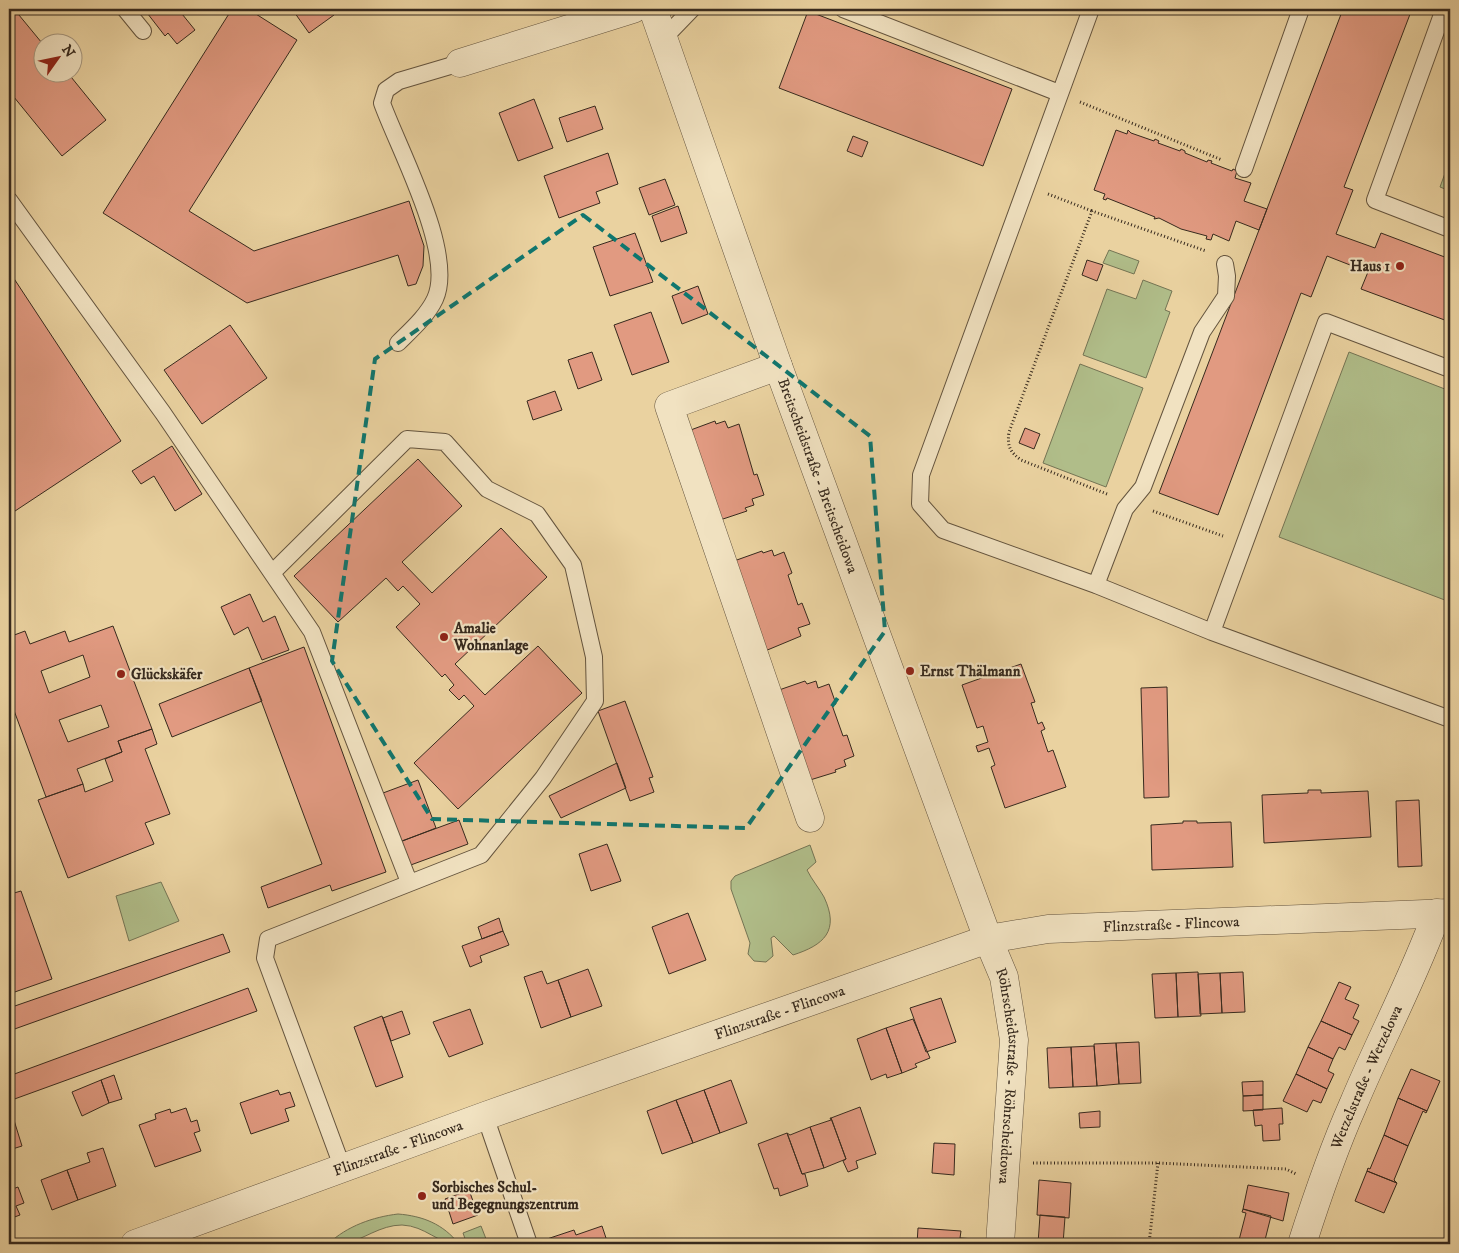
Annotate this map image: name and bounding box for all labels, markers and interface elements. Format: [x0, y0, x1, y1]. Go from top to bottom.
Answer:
north arrow [32, 32, 82, 82]
text: N [57, 42, 79, 62]
place label: Haus 1 [1350, 257, 1390, 276]
marker: Haus 1 [1394, 260, 1406, 272]
street label: Breitscheidstraße - Breitscheidowa [774, 375, 863, 576]
place label: Amalie Wohnanlage [453, 619, 529, 655]
marker: Amalie Wohnanlage [438, 631, 450, 643]
place label: Ernst Thälmann [920, 662, 1021, 681]
place label: Glückskäfer [131, 665, 203, 684]
marker: Ernst Thälmann [904, 665, 916, 677]
marker: Glückskäfer [115, 668, 127, 680]
street label: Flinzstraße - Flincowa [1103, 912, 1240, 936]
street label: Röhrscheidtstraße - Röhrscheidtowa [992, 965, 1024, 1185]
street label: Flinzstraße - Flincowa [712, 980, 848, 1044]
street label: Wetzelstraße - Wetzelowa [1326, 1001, 1407, 1153]
street label: Flinzstraße - Flincowa [331, 1115, 466, 1180]
place label: Sorbisches Schul- und Begegnungszentrum [432, 1178, 580, 1214]
marker: Sorbisches Schul- und Begegnungszentrum [416, 1190, 428, 1202]

